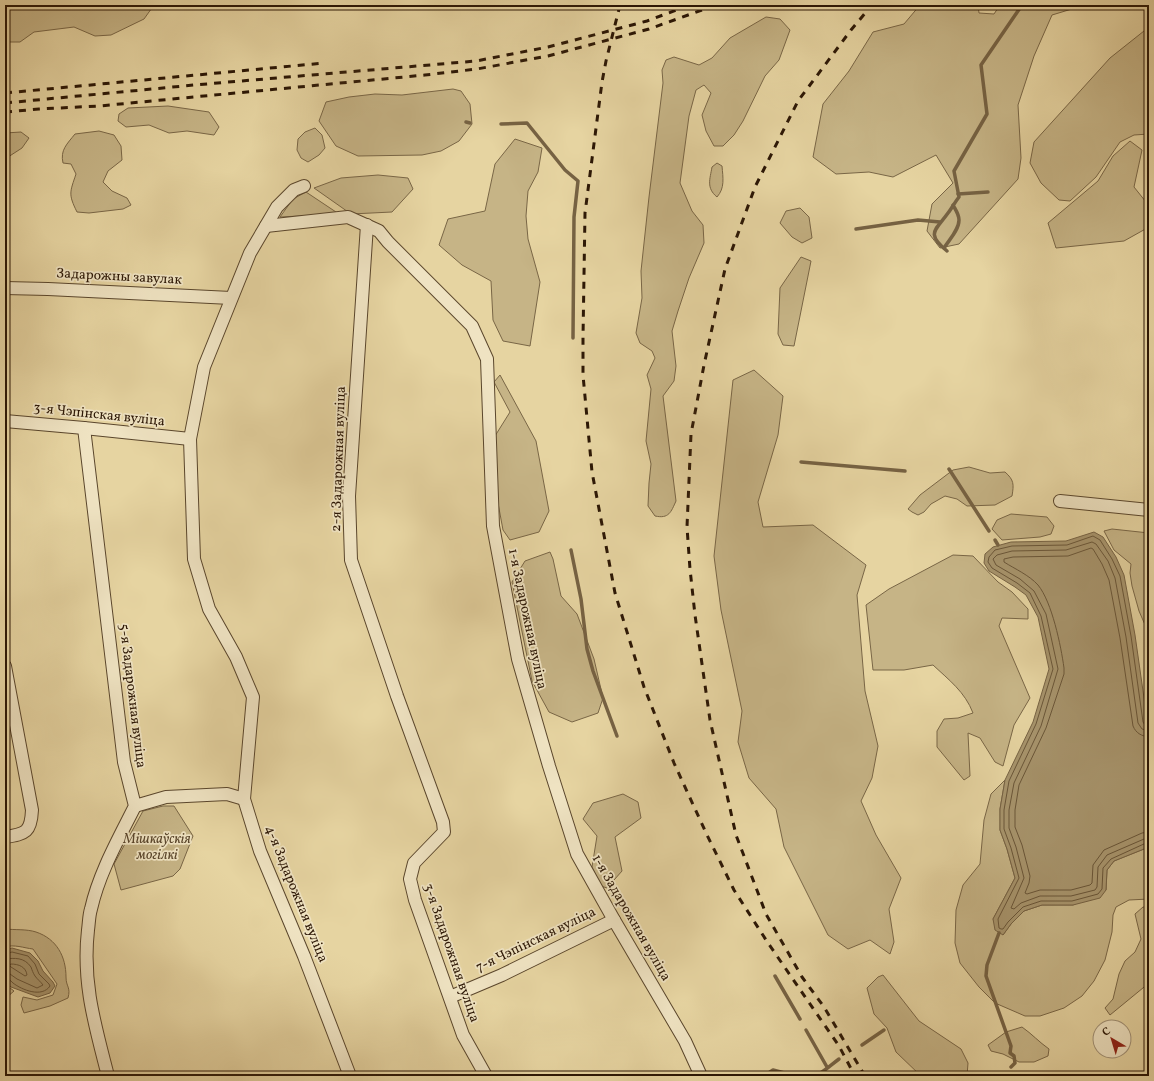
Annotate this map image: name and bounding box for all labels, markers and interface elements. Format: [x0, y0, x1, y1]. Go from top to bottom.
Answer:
street label: Задарожны завулак [56, 264, 183, 290]
street label: 2-я Задарожная вуліца [327, 386, 351, 532]
street label: 3-я Чэпінская вуліца [32, 399, 166, 431]
street label: 1-я Задарожная вуліца [503, 547, 551, 691]
street label: 5-я Задарожная вуліца [114, 623, 150, 769]
street label: 4-я Задарожная вуліца [260, 823, 332, 965]
park label: Мішкаўскія могілкі [122, 830, 191, 865]
street label: 1-я Задарожная вуліца [587, 851, 675, 985]
street label: 3-я Задарожная вуліца [418, 881, 484, 1025]
street label: 7-я Чэпінская вуліца [473, 903, 599, 977]
north arrow [1092, 1019, 1132, 1059]
text: С [1099, 1024, 1114, 1040]

